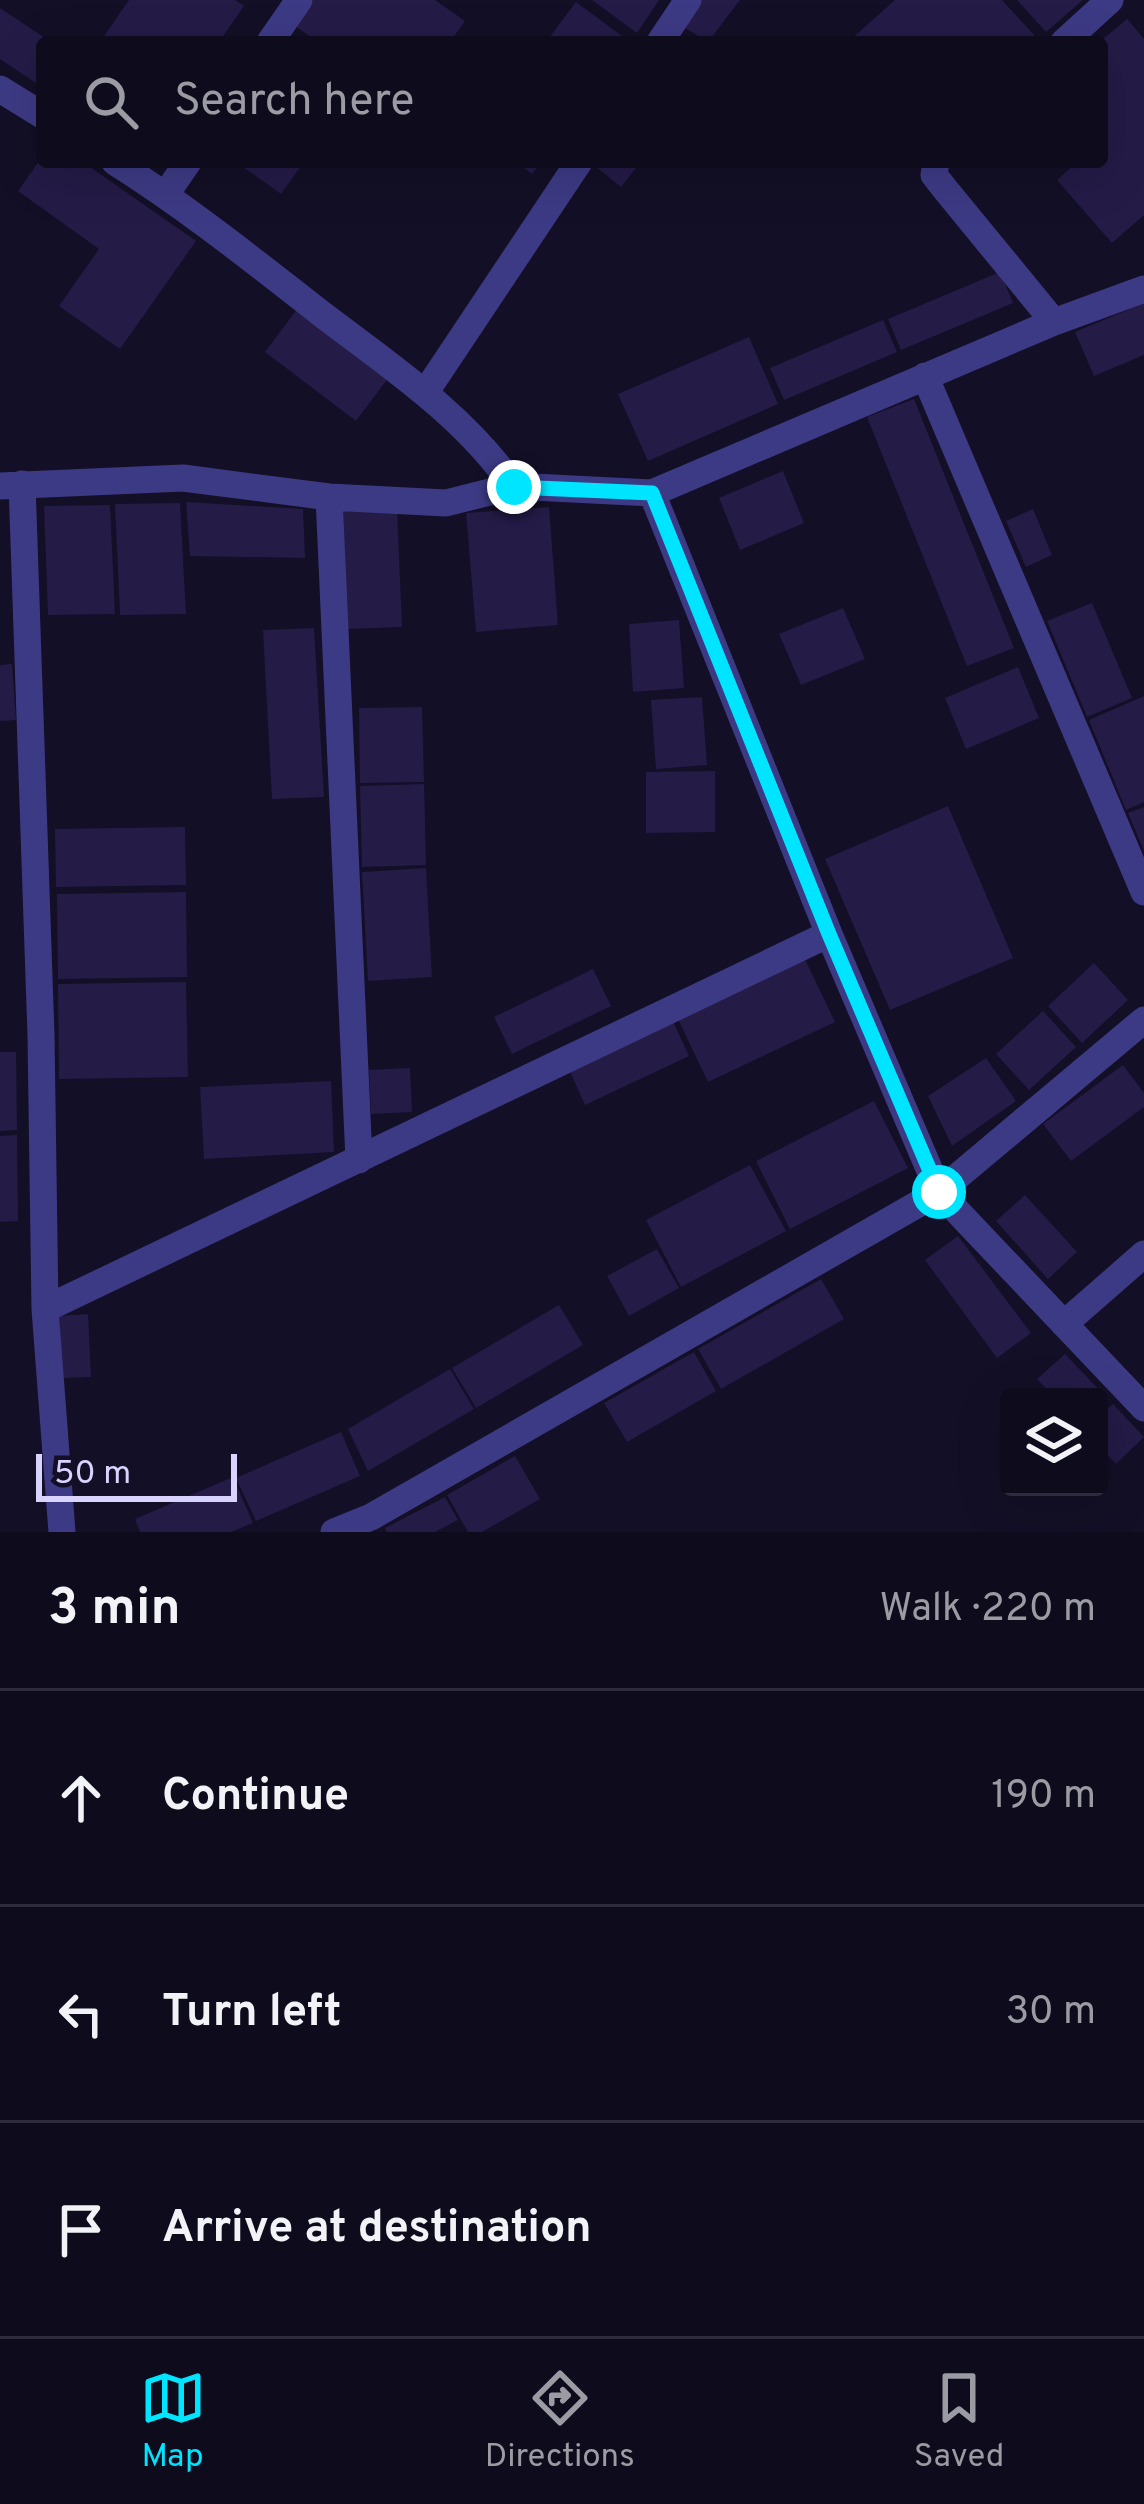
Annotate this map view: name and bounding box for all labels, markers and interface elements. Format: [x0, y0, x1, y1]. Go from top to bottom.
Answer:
search box [36, 36, 1108, 168]
icon: search [78, 69, 144, 135]
text: Search here [174, 74, 414, 131]
route end [487, 460, 541, 514]
route start [912, 1165, 966, 1219]
map controls [1000, 1388, 1108, 1496]
button: layers [1000, 1388, 1108, 1496]
scale bar [36, 1448, 237, 1501]
text: 50 m [54, 1454, 131, 1496]
text: 3 min [48, 1578, 181, 1643]
text: Walk · 220 m [879, 1586, 1096, 1635]
icon: ahead [48, 1765, 114, 1831]
text: Continue [162, 1769, 349, 1826]
text: 190 m [991, 1773, 1096, 1822]
icon: left [48, 1981, 114, 2047]
text: Turn left [162, 1985, 341, 2042]
text: 30 m [1006, 1989, 1096, 2038]
icon: arrive [48, 2197, 114, 2263]
text: Arrive at destination [162, 2201, 592, 2258]
tab: Map [140, 2365, 206, 2479]
tab: Directions [485, 2365, 635, 2479]
tab: Saved [914, 2365, 1004, 2479]

